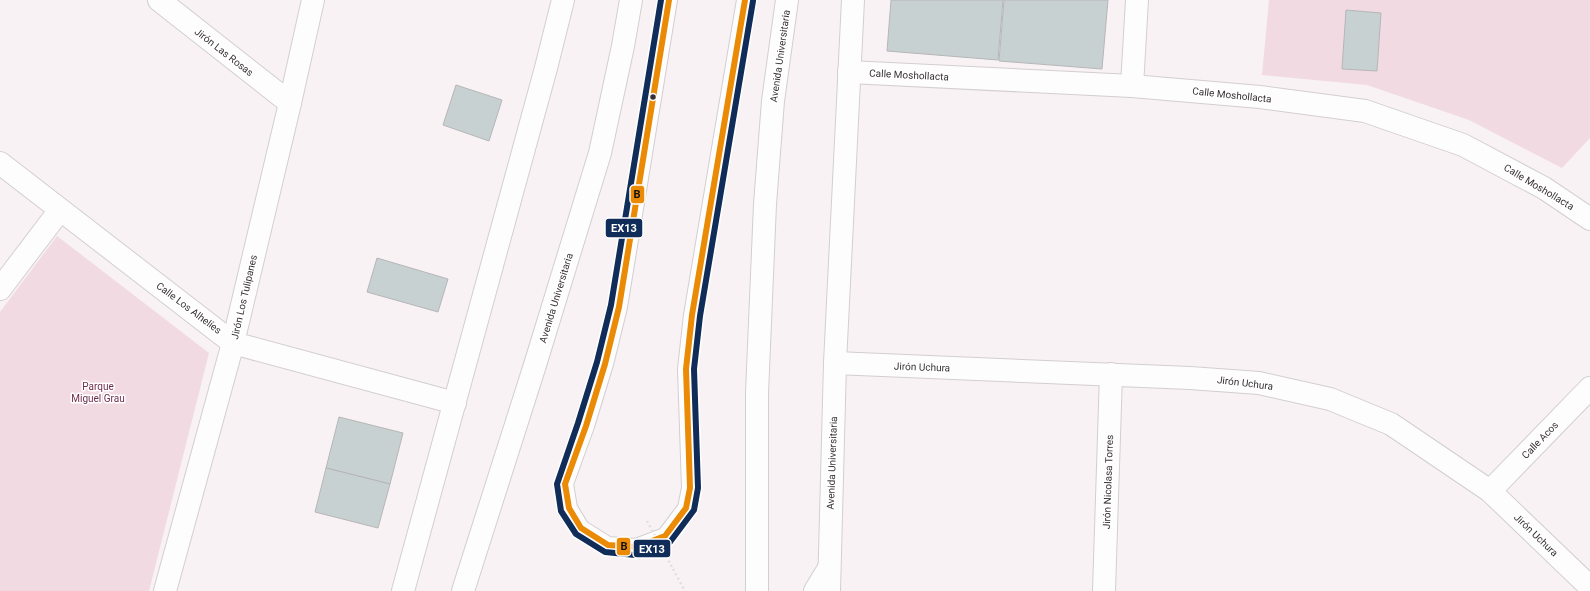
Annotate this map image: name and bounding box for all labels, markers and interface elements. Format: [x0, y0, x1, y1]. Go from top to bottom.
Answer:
street label: Avenida Universitaria [768, 9, 792, 103]
street label: Jirón Las Rosas [193, 26, 255, 78]
street label: Calle Moshollacta [869, 67, 949, 83]
street label: Calle Moshollacta [1192, 85, 1272, 105]
unlabelled marker [648, 92, 658, 102]
street label: Calle Moshollacta [1502, 162, 1576, 212]
line badge: B [630, 185, 645, 204]
text: B [633, 188, 641, 201]
line badge: EX13 [605, 218, 643, 238]
text: EX13 [611, 222, 637, 235]
street label: Avenida Universitaria [537, 252, 575, 344]
street label: Jirón Los Tulipanes [229, 254, 259, 340]
street label: Calle Los Alhelíes [154, 280, 224, 336]
street label: Jirón Uchura [894, 361, 950, 373]
street label: Jirón Uchura [1216, 374, 1274, 392]
park label: Parque Miguel Grau [71, 381, 125, 404]
street label: Avenida Universitaria [825, 416, 839, 510]
street label: Calle Acos [1520, 419, 1560, 461]
street label: Jirón Nicolasa Torres [1101, 435, 1115, 529]
street label: Jirón Uchura [1512, 511, 1560, 559]
line badge: B [616, 537, 631, 556]
line badge: EX13 [633, 539, 671, 558]
text: B [620, 540, 628, 553]
text: EX13 [639, 543, 665, 556]

